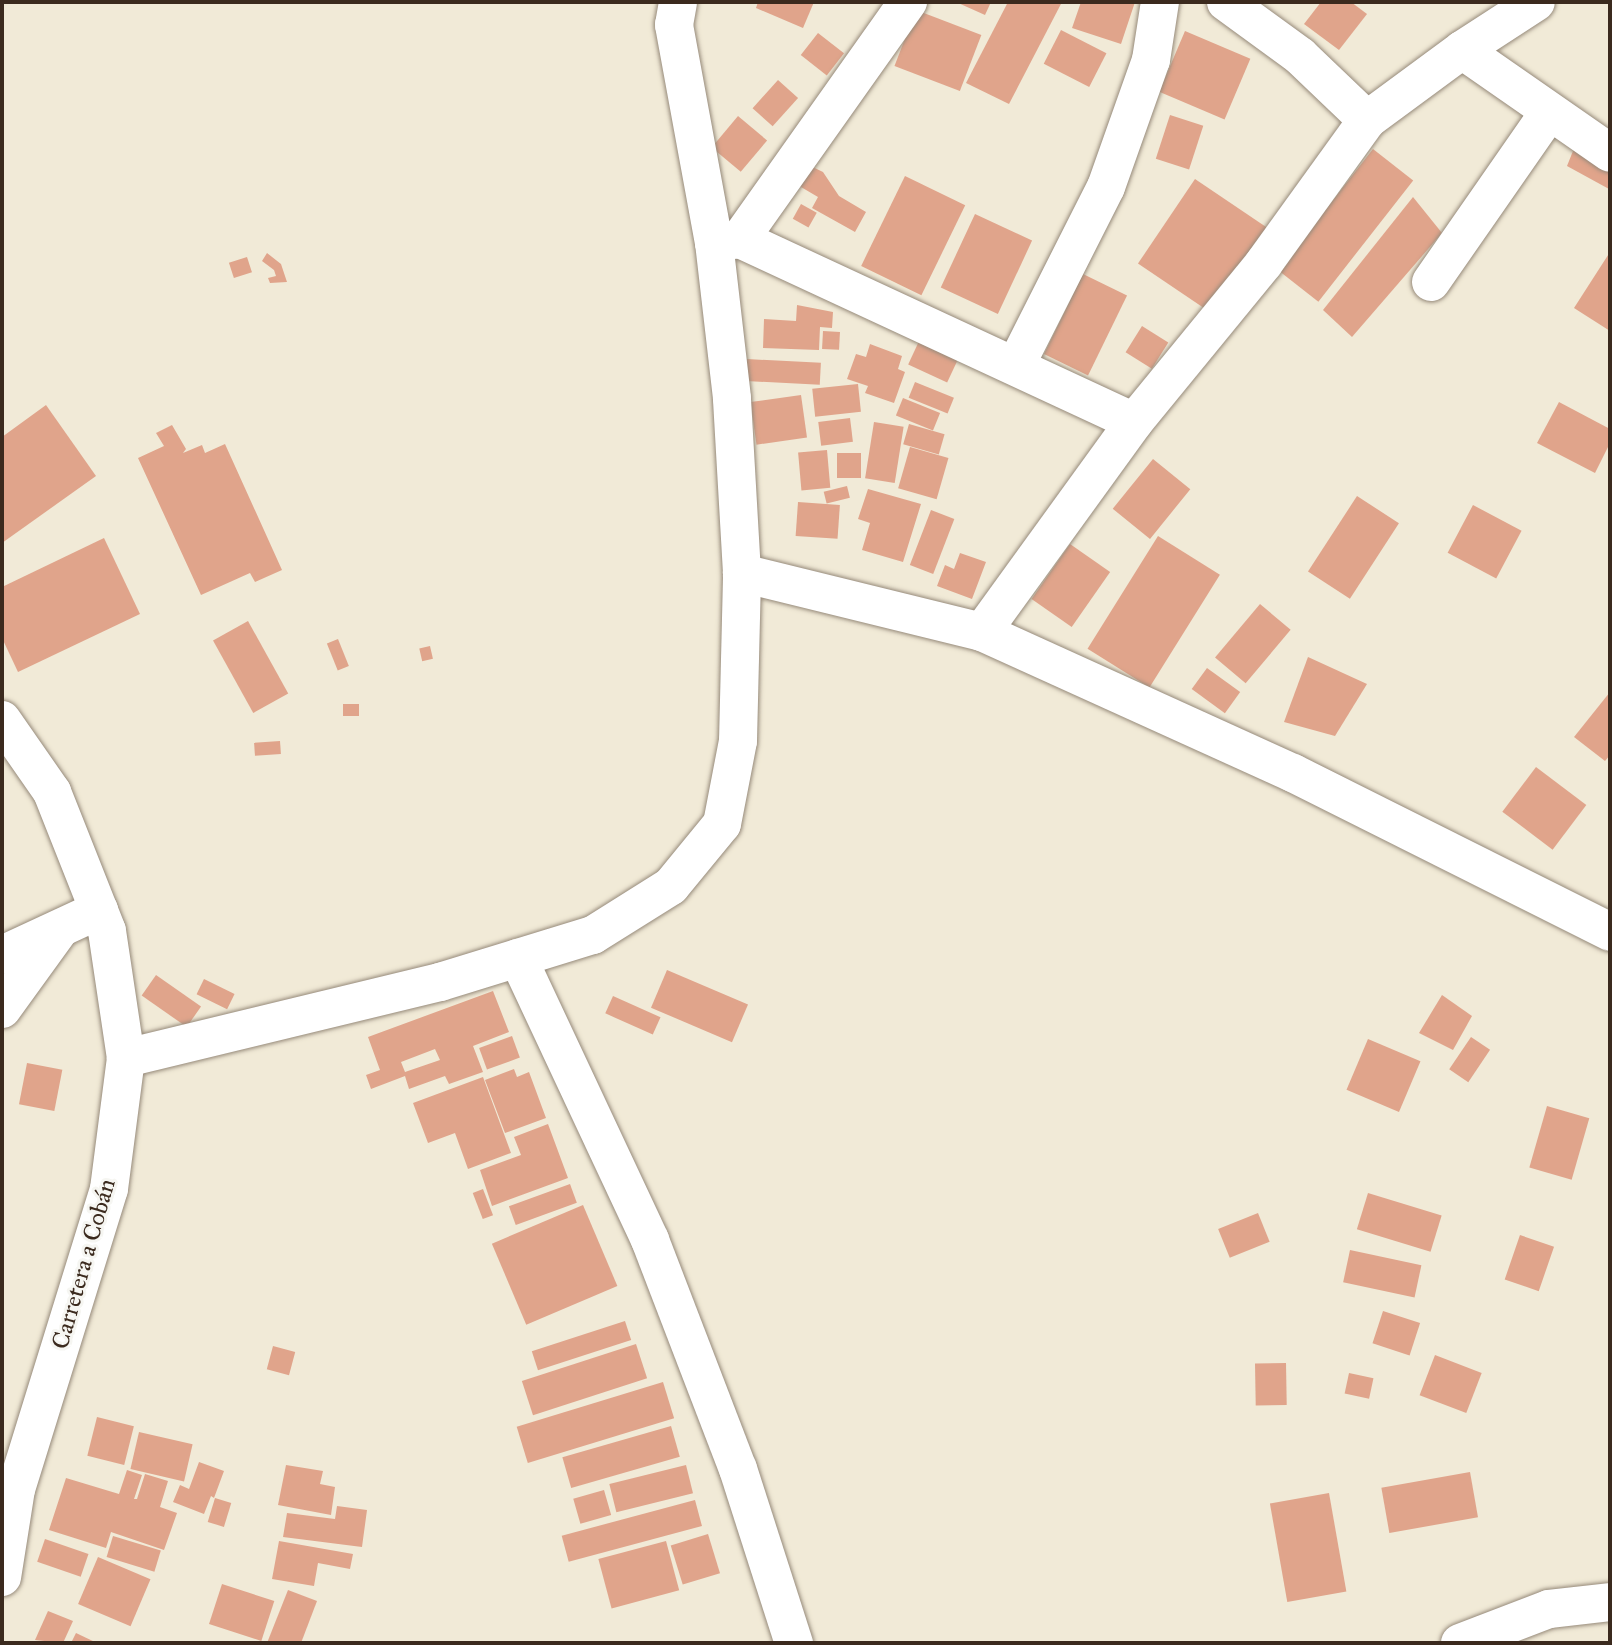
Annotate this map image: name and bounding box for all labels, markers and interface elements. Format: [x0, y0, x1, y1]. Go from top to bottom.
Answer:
street label: Carretera a Cobán [46, 1176, 122, 1352]

